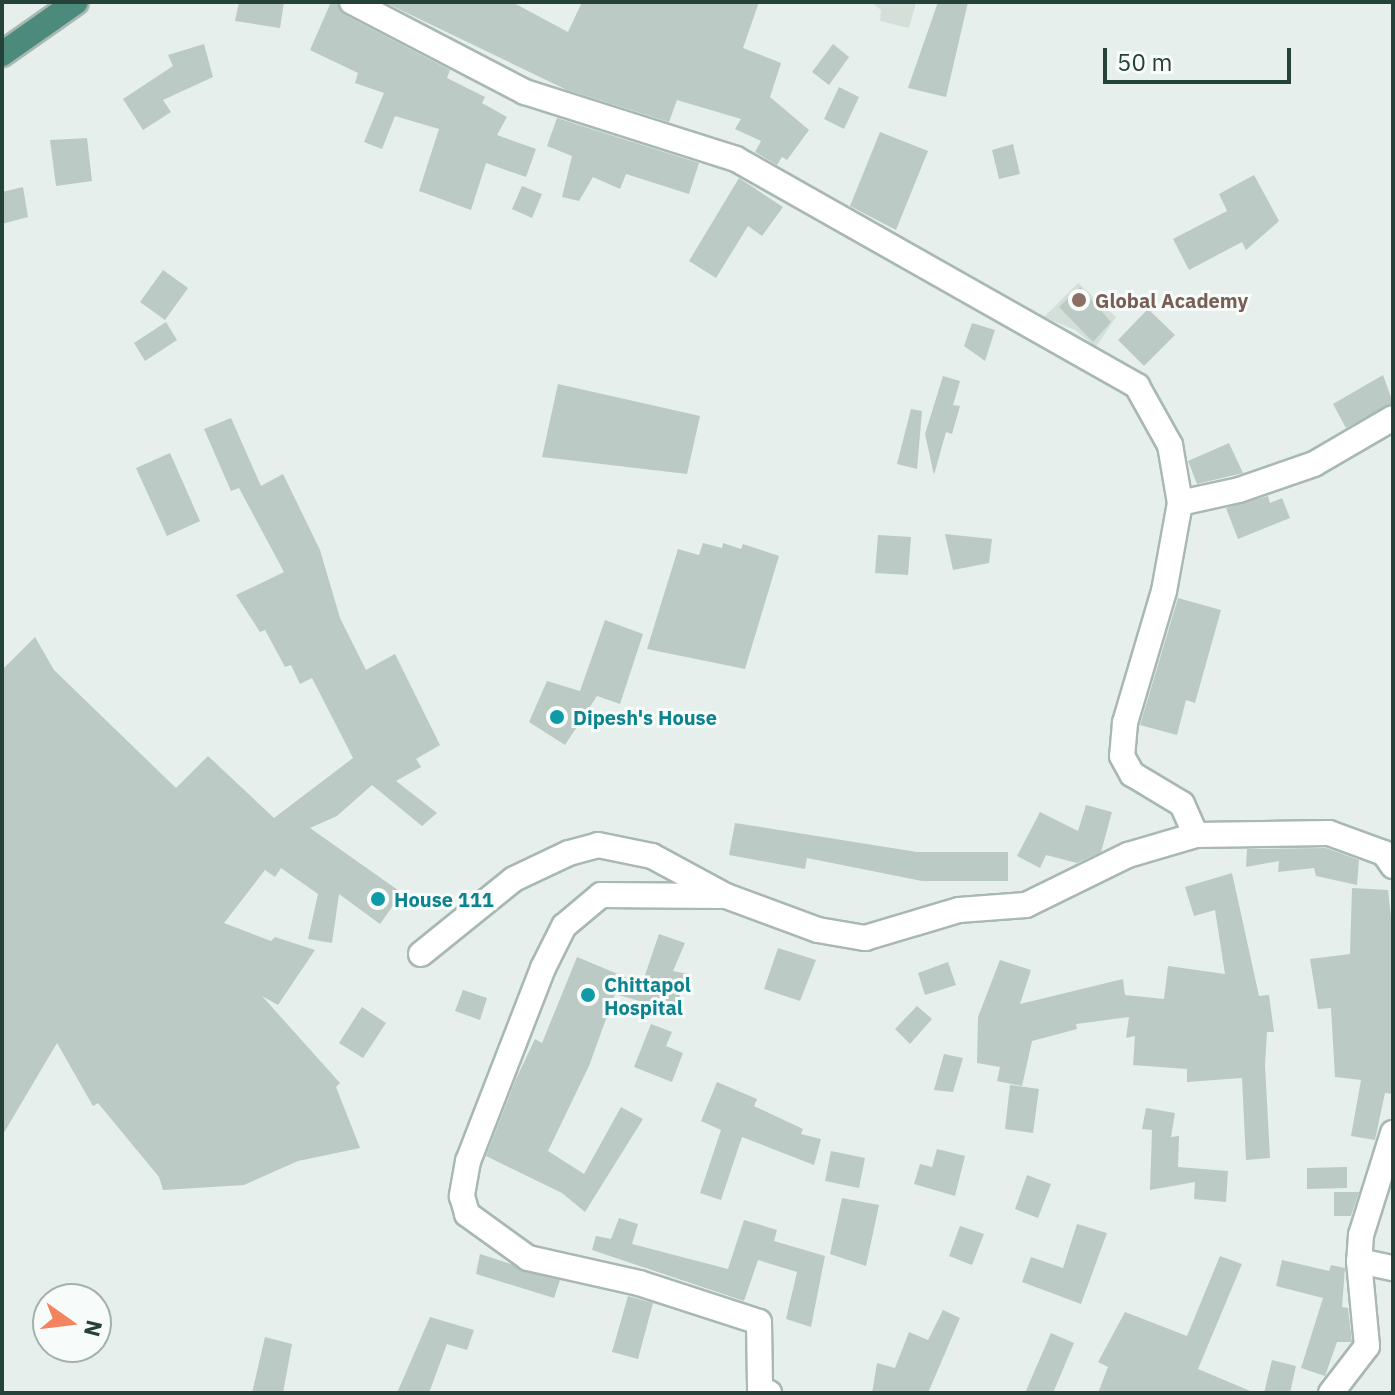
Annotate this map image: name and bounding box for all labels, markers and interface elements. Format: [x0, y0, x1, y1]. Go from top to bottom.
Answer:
scale bar [1107, 32, 1295, 82]
text: 50 m [1117, 46, 1172, 78]
place label: Global Academy [1095, 288, 1248, 312]
marker: Global Academy [1070, 291, 1088, 309]
place label: Dipesh's House [573, 705, 717, 729]
marker: Dipesh's House [548, 708, 566, 726]
place label: House 111 [394, 887, 494, 911]
marker: House 111 [369, 890, 387, 908]
place label: Chittapol Hospital [604, 972, 691, 1019]
marker: Chittapol Hospital [579, 986, 597, 1004]
north arrow [32, 1283, 112, 1363]
text: N [78, 1317, 110, 1340]

